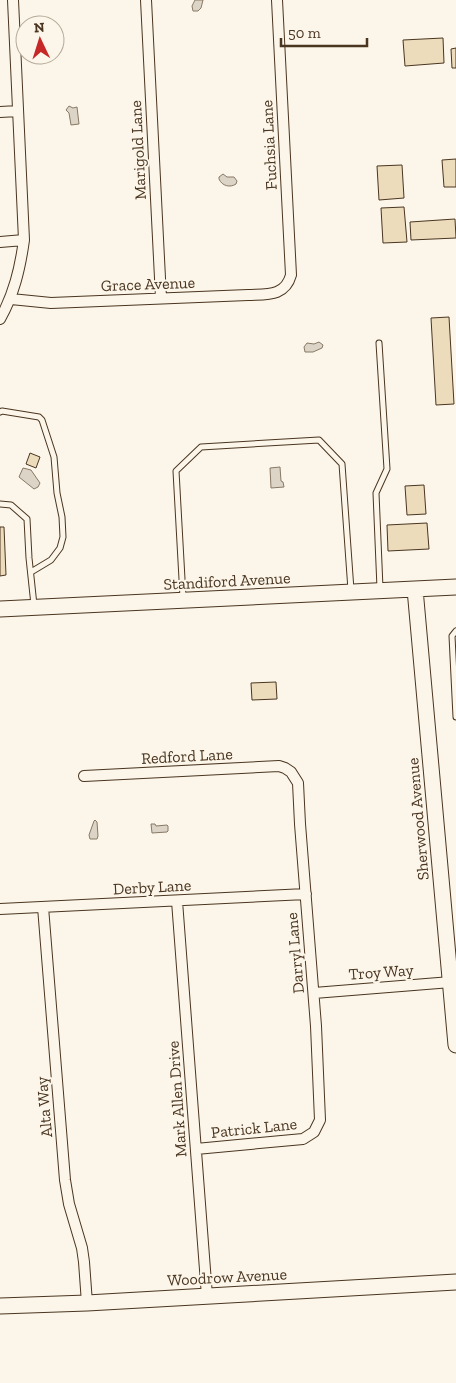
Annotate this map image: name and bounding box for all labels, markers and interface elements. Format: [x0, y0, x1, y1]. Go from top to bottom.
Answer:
north arrow [15, 15, 65, 65]
scale bar [281, 15, 367, 47]
text: N [33, 19, 45, 36]
text: 50 m [288, 24, 321, 42]
street label: Fuchsia Lane [257, 99, 281, 191]
street label: Marigold Lane [126, 100, 150, 200]
street label: Grace Avenue [101, 273, 195, 295]
street label: Standiford Avenue [163, 568, 291, 594]
street label: Redford Lane [141, 744, 233, 768]
street label: Sherwood Avenue [403, 757, 433, 881]
street label: Derby Lane [112, 875, 192, 899]
street label: Darryl Lane [282, 912, 308, 994]
street label: Troy Way [348, 960, 415, 984]
street label: Mark Allen Drive [163, 1040, 191, 1158]
street label: Alta Way [32, 1075, 56, 1138]
street label: Patrick Lane [210, 1114, 298, 1142]
street label: Woodrow Avenue [167, 1264, 287, 1290]

